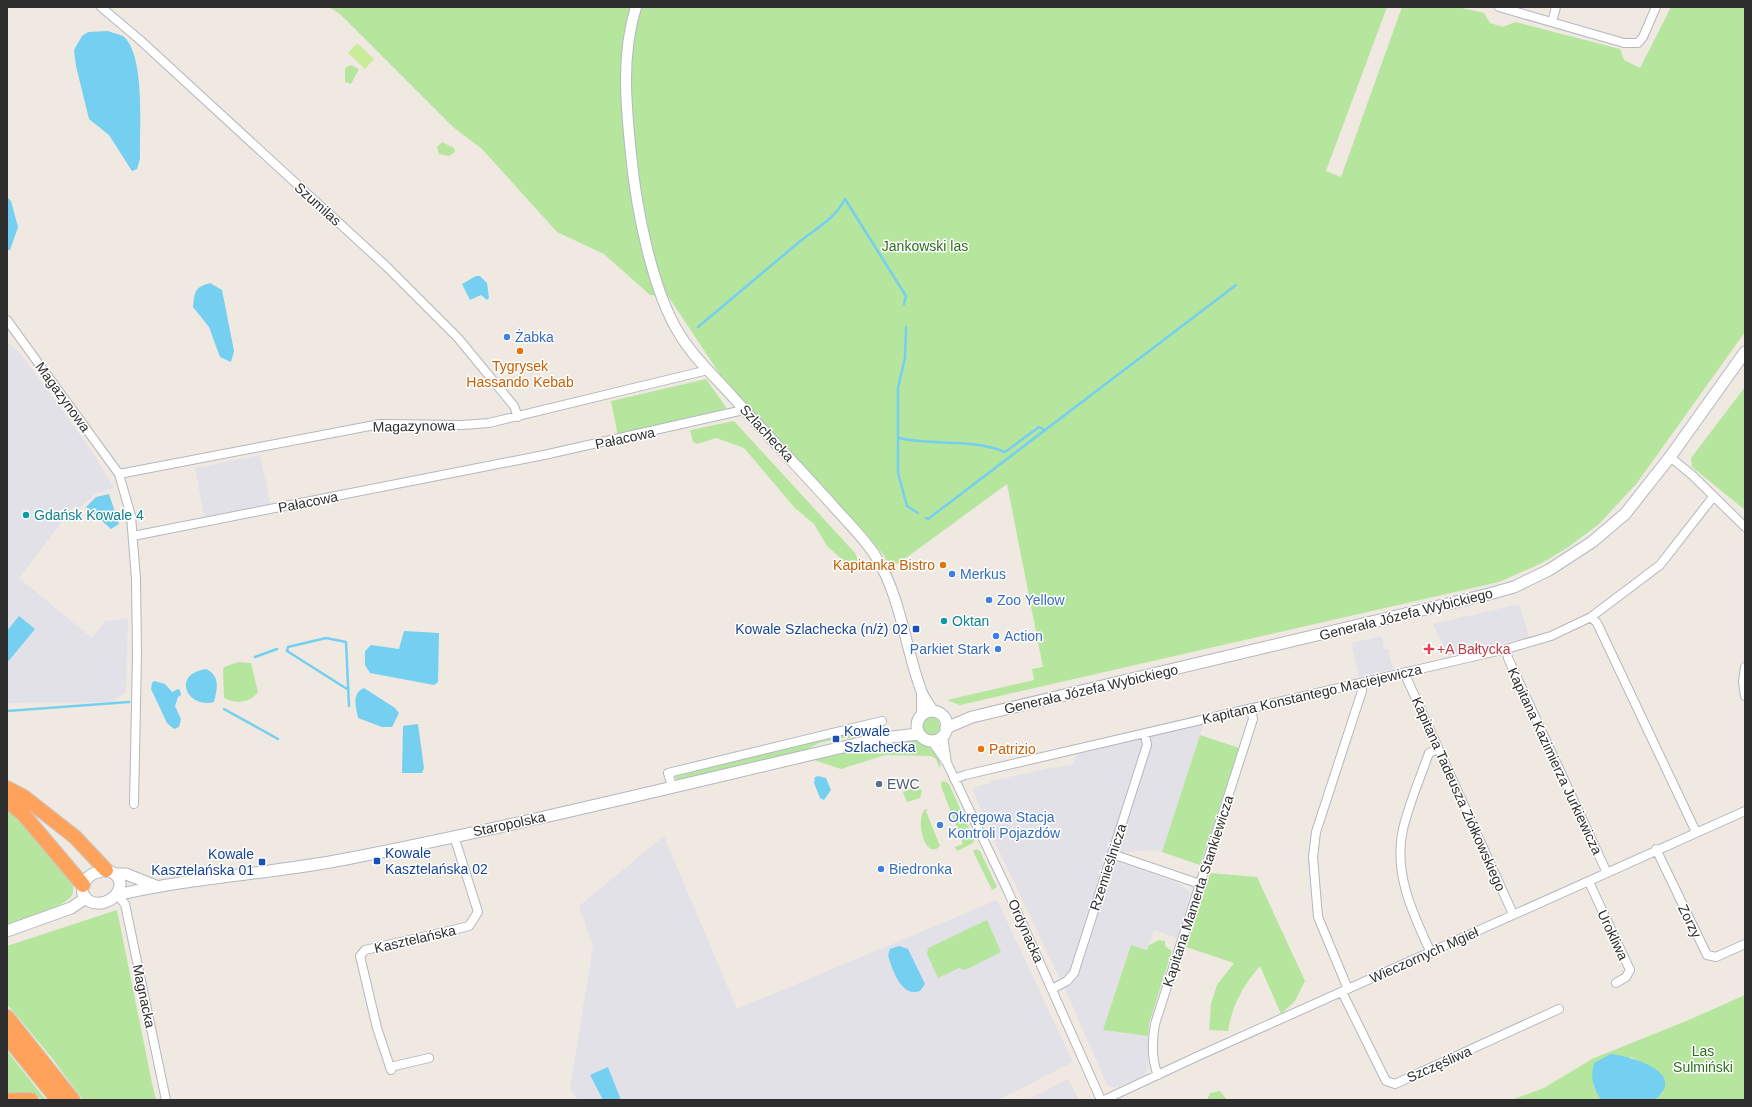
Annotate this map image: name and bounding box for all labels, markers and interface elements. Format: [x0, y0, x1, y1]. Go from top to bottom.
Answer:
street label: Szumilas [292, 179, 344, 229]
park label: Jankowski las [882, 238, 968, 254]
place label: Żabka [515, 328, 554, 345]
marker: Żabka [502, 332, 512, 342]
marker: Tygrysek Hassando Kebab [515, 346, 525, 356]
place label: Tygrysek Hassando Kebab [466, 358, 574, 390]
street label: Magazynowa [32, 359, 94, 435]
street label: Szlachecka [737, 401, 797, 465]
street label: Magazynowa [373, 417, 456, 435]
street label: Pałacowa [594, 424, 657, 452]
street label: Pałacowa [277, 488, 340, 516]
place label: Gdańsk Kowale 4 [34, 507, 144, 523]
marker: Gdańsk Kowale 4 [21, 510, 31, 520]
place label: Kapitanka Bistro [833, 557, 935, 573]
marker: Kapitanka Bistro [938, 560, 948, 570]
place label: Merkus [960, 566, 1006, 582]
marker: Merkus [947, 569, 957, 579]
street label: Generała Józefa Wybickiego [1318, 585, 1495, 643]
place label: Zoo Yellow [997, 592, 1066, 608]
marker: Zoo Yellow [984, 595, 994, 605]
place label: Oktan [952, 613, 989, 629]
marker: Oktan [939, 616, 949, 626]
place label: Kowale Szlachecka (n/ż) 02 [735, 621, 908, 637]
marker: Kowale Szlachecka (n/ż) 02 [911, 624, 921, 634]
place label: Action [1004, 628, 1043, 644]
marker: Action [991, 631, 1001, 641]
place label: Parkiet Stark [910, 641, 991, 657]
place label: +A Bałtycka [1437, 641, 1511, 657]
marker: Parkiet Stark [993, 644, 1003, 654]
marker: +A Bałtycka [1424, 644, 1434, 654]
street label: Generała Józefa Wybickiego [1002, 661, 1180, 717]
street label: Kapitana Konstantego Maciejewicza [1201, 661, 1424, 727]
street label: Kapitana Kazimierza Jurkiewicza [1505, 665, 1606, 857]
street label: Kapitana Tadeusza Ziółkowskiego [1409, 695, 1509, 894]
place label: Kowale Szlachecka [844, 723, 916, 755]
marker: Kowale Szlachecka [831, 734, 841, 744]
place label: Patrizio [989, 741, 1036, 757]
marker: Patrizio [976, 744, 986, 754]
place label: EWC [887, 776, 920, 792]
marker: EWC [874, 779, 884, 789]
street label: Kapitana Mamerta Stankiewicza [1159, 793, 1237, 989]
street label: Staropolska [471, 808, 547, 840]
place label: Okręgowa Stacja Kontroli Pojazdów [948, 809, 1061, 841]
marker: Okręgowa Stacja Kontroli Pojazdów [935, 820, 945, 830]
street label: Rzemieślnicza [1086, 821, 1130, 912]
place label: Kowale Kasztelańska 02 [385, 845, 488, 877]
place label: Kowale Kasztelańska 01 [151, 846, 254, 878]
marker: Kowale Kasztelańska 02 [372, 856, 382, 866]
marker: Kowale Kasztelańska 01 [257, 857, 267, 867]
place label: Biedronka [889, 861, 952, 877]
marker: Biedronka [876, 864, 886, 874]
street label: Ordynacka [1005, 897, 1047, 965]
street label: Zorzy [1675, 902, 1705, 940]
street label: Urokliwa [1594, 907, 1632, 963]
street label: Kasztelańska [373, 922, 458, 956]
street label: Wieczornych Mgieł [1367, 923, 1482, 986]
street label: Magnacka [129, 963, 159, 1029]
street label: Szczęśliwa [1404, 1043, 1474, 1085]
park label: Las Sulmiński [1673, 1043, 1733, 1075]

